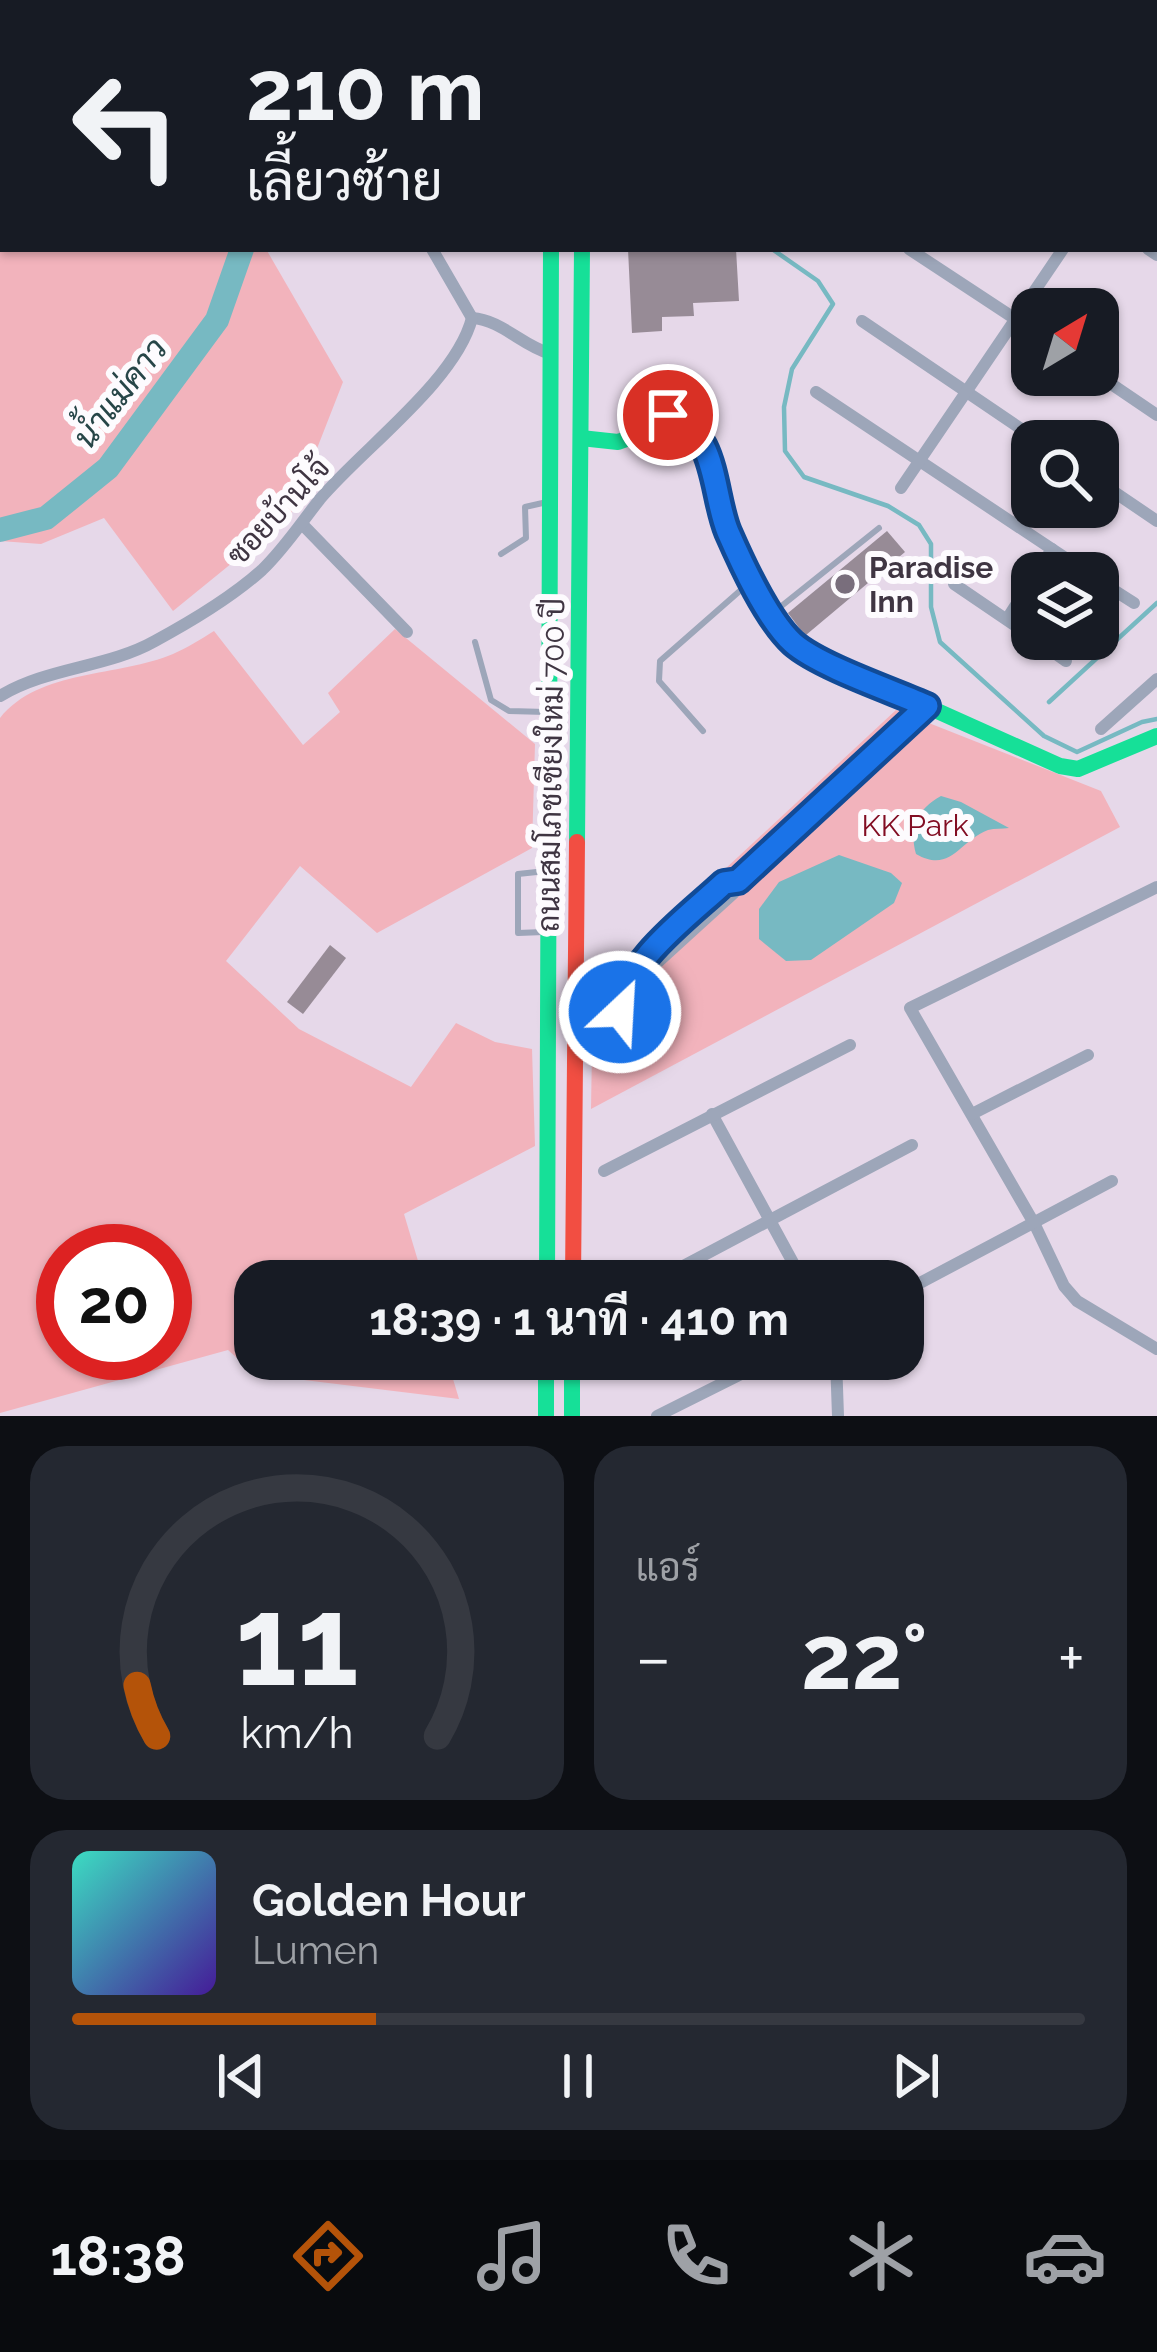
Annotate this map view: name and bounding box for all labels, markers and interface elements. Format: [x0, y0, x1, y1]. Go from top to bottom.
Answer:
text: 210 m [246, 41, 485, 140]
icon: left [48, 48, 204, 204]
text: เลี้ยวซ้าย [246, 149, 443, 213]
north arrow [1011, 288, 1119, 396]
map controls [1011, 288, 1119, 660]
water label: น้ำแม่คาว [58, 325, 175, 456]
pin [617, 364, 719, 466]
icon: arrive [635, 382, 701, 448]
button: search [1011, 420, 1119, 528]
street label: ซอยบ้านโจ้ [217, 447, 337, 572]
place label: Paradise Inn [869, 550, 993, 619]
button: layers [1011, 552, 1119, 660]
marker: Paradise Inn [832, 571, 858, 597]
street label: ถนนสมโภชเชียงใหม่ 700 ปี [529, 598, 571, 932]
park label: KK Park [861, 808, 969, 843]
position arrow [557, 949, 683, 1075]
speed limit sign: 20 [36, 1224, 192, 1380]
text: 18:39 · 1 นาที · 410 m [369, 1293, 789, 1346]
text: แอร์ [636, 1544, 700, 1590]
text: 11 [235, 1568, 358, 1714]
text: 22° [801, 1604, 928, 1710]
text: − [636, 1619, 671, 1696]
text: + [1058, 1619, 1085, 1696]
text: km/h [240, 1708, 353, 1758]
text: Golden Hour [252, 1874, 526, 1927]
text: Lumen [252, 1927, 379, 1973]
icon: previous [208, 2043, 274, 2109]
icon: pause [545, 2043, 611, 2109]
icon: next [883, 2043, 949, 2109]
icon: directions [286, 2214, 370, 2298]
icon: music [470, 2214, 554, 2298]
icon: phone [654, 2214, 738, 2298]
icon: climate [839, 2214, 923, 2298]
icon: car [1023, 2214, 1107, 2298]
text: 18:38 [50, 2224, 186, 2288]

